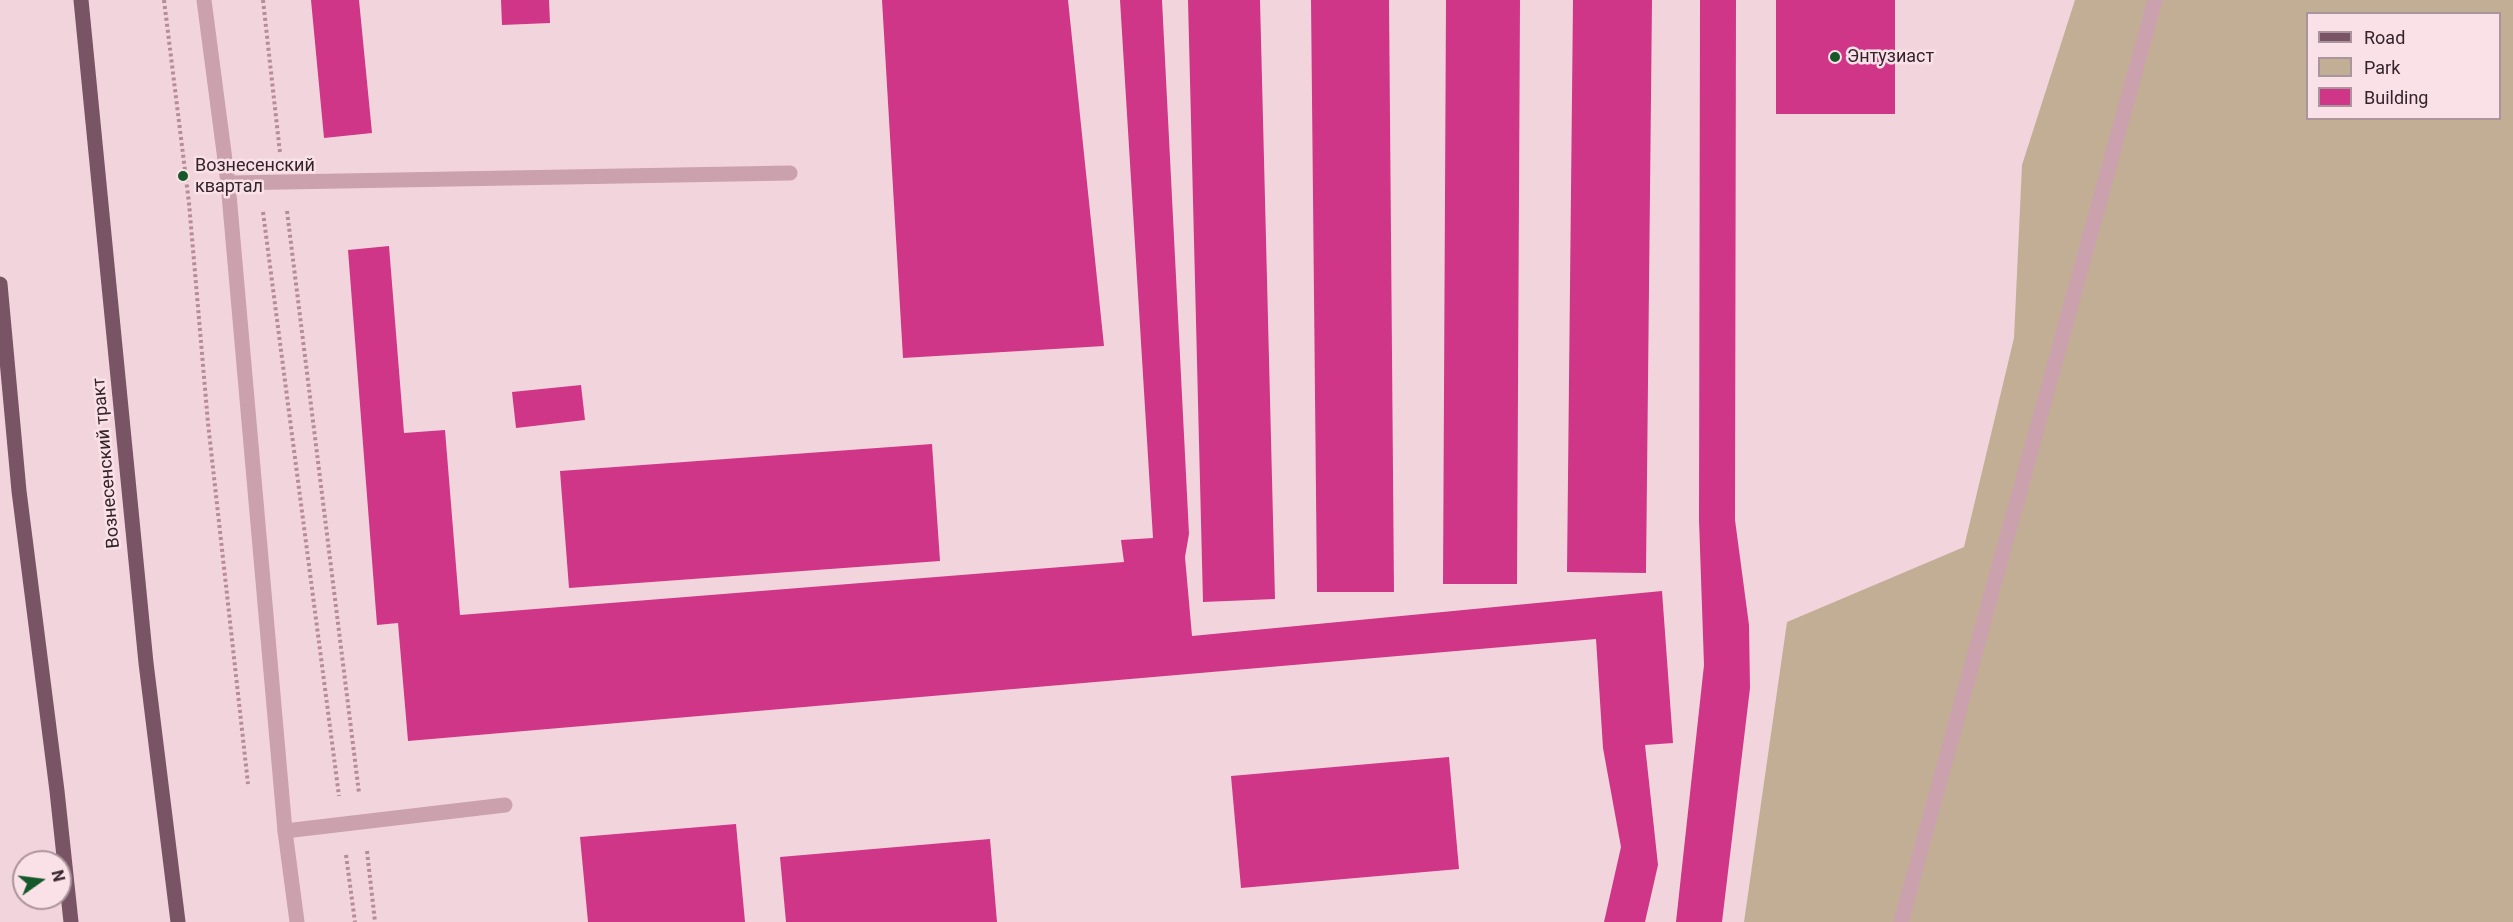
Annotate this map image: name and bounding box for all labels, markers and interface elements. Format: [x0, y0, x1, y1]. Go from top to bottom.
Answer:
legend [2306, 12, 2501, 120]
text: Road [2364, 27, 2405, 48]
place label: Энтузиаст [1847, 46, 1934, 68]
marker: Энтузиаст [1828, 50, 1842, 64]
text: Park [2364, 57, 2400, 78]
text: Building [2364, 87, 2428, 108]
place label: Вознесенский квартал [195, 155, 315, 198]
marker: Вознесенский квартал [176, 169, 190, 183]
street label: Вознесенский тракт [89, 377, 125, 549]
north arrow [12, 850, 72, 910]
text: N [47, 868, 69, 884]

